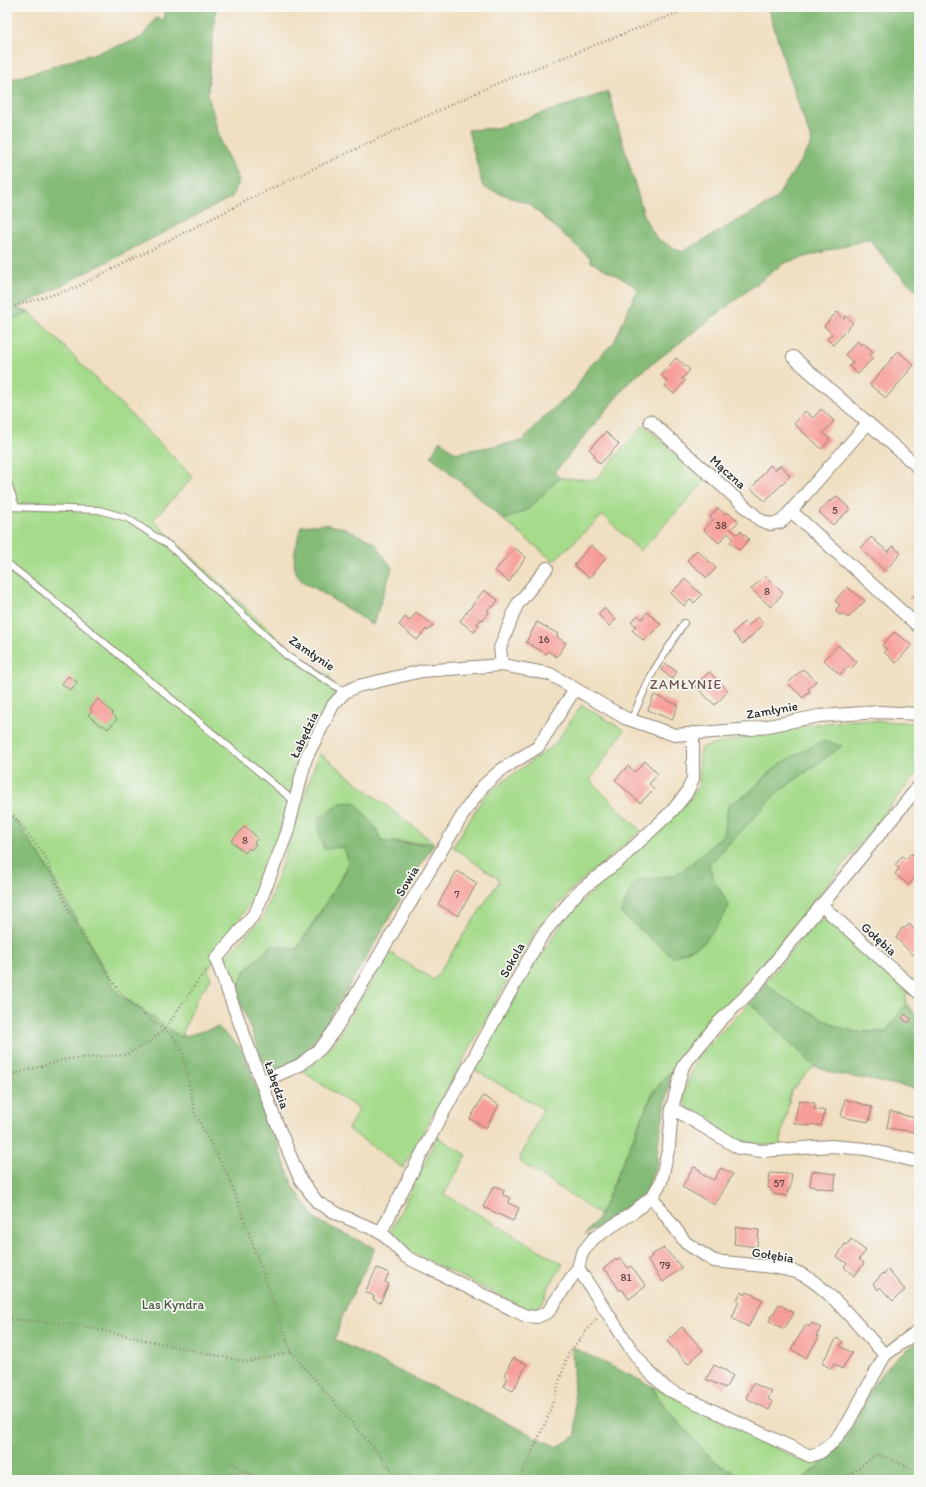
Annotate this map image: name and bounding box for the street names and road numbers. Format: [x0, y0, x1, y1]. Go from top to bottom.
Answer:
street label: Mączna [707, 452, 749, 492]
street label: Zamłynie [286, 632, 338, 674]
street label: Zamłynie [745, 698, 799, 722]
street label: Łabędzia [287, 709, 321, 761]
street label: Sowia [392, 863, 422, 899]
street label: Gołębia [858, 919, 900, 959]
street label: Sokola [496, 940, 528, 980]
street label: Łabędzia [261, 1059, 293, 1111]
street label: Gołębia [751, 1244, 795, 1266]

